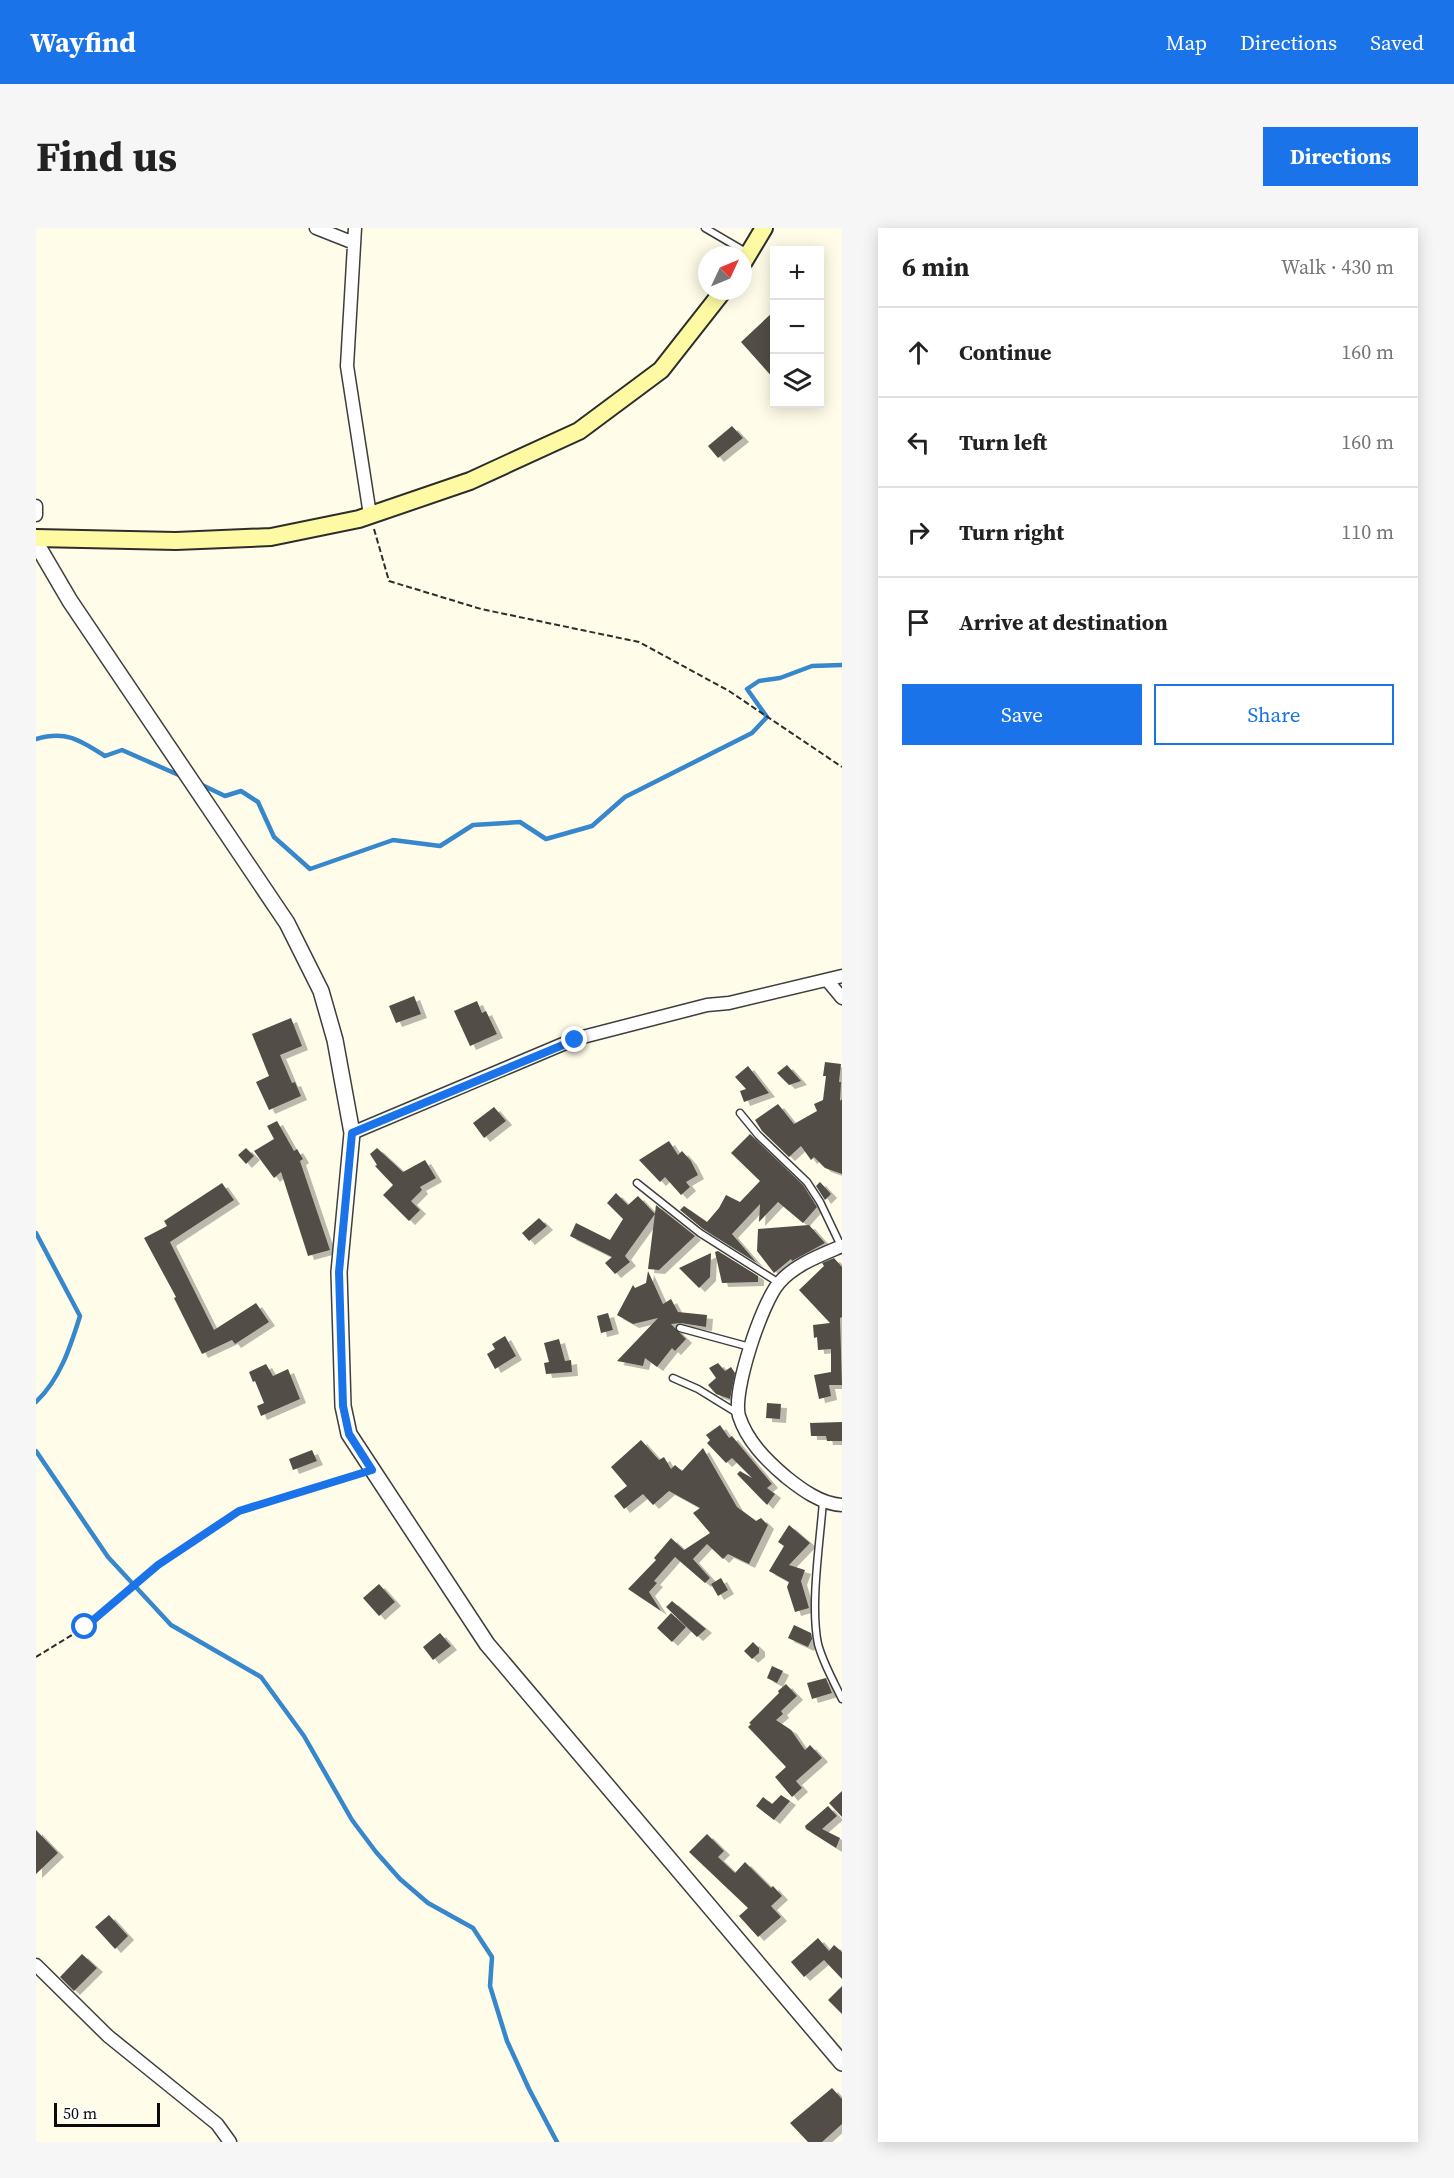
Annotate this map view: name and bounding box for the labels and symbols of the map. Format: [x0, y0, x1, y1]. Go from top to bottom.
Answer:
north arrow [698, 246, 752, 300]
route end [561, 1026, 587, 1052]
route start [71, 1613, 97, 1639]
scale bar [54, 2100, 160, 2128]

